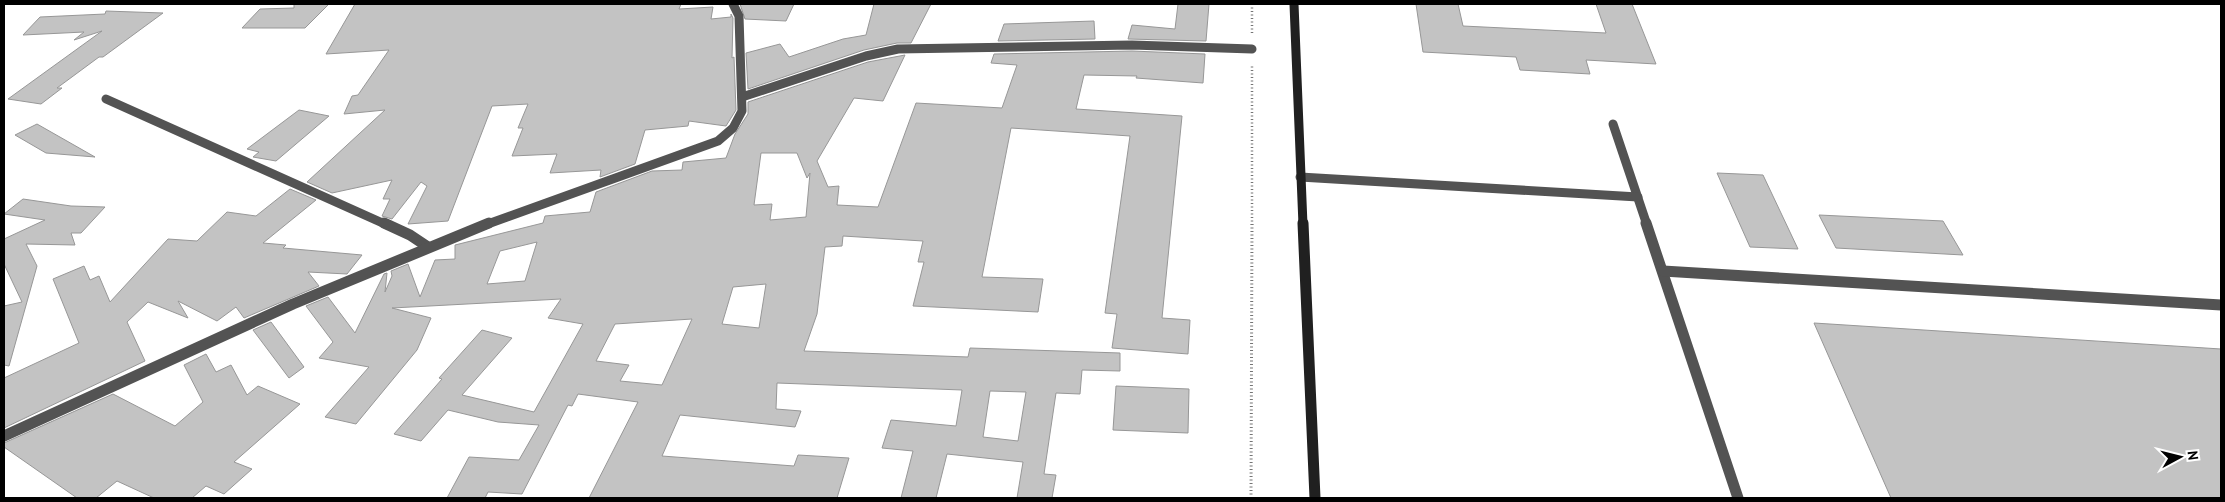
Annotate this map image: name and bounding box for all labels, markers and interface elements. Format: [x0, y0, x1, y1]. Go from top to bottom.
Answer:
north arrow [2155, 432, 2205, 482]
text: N [2183, 450, 2202, 461]

